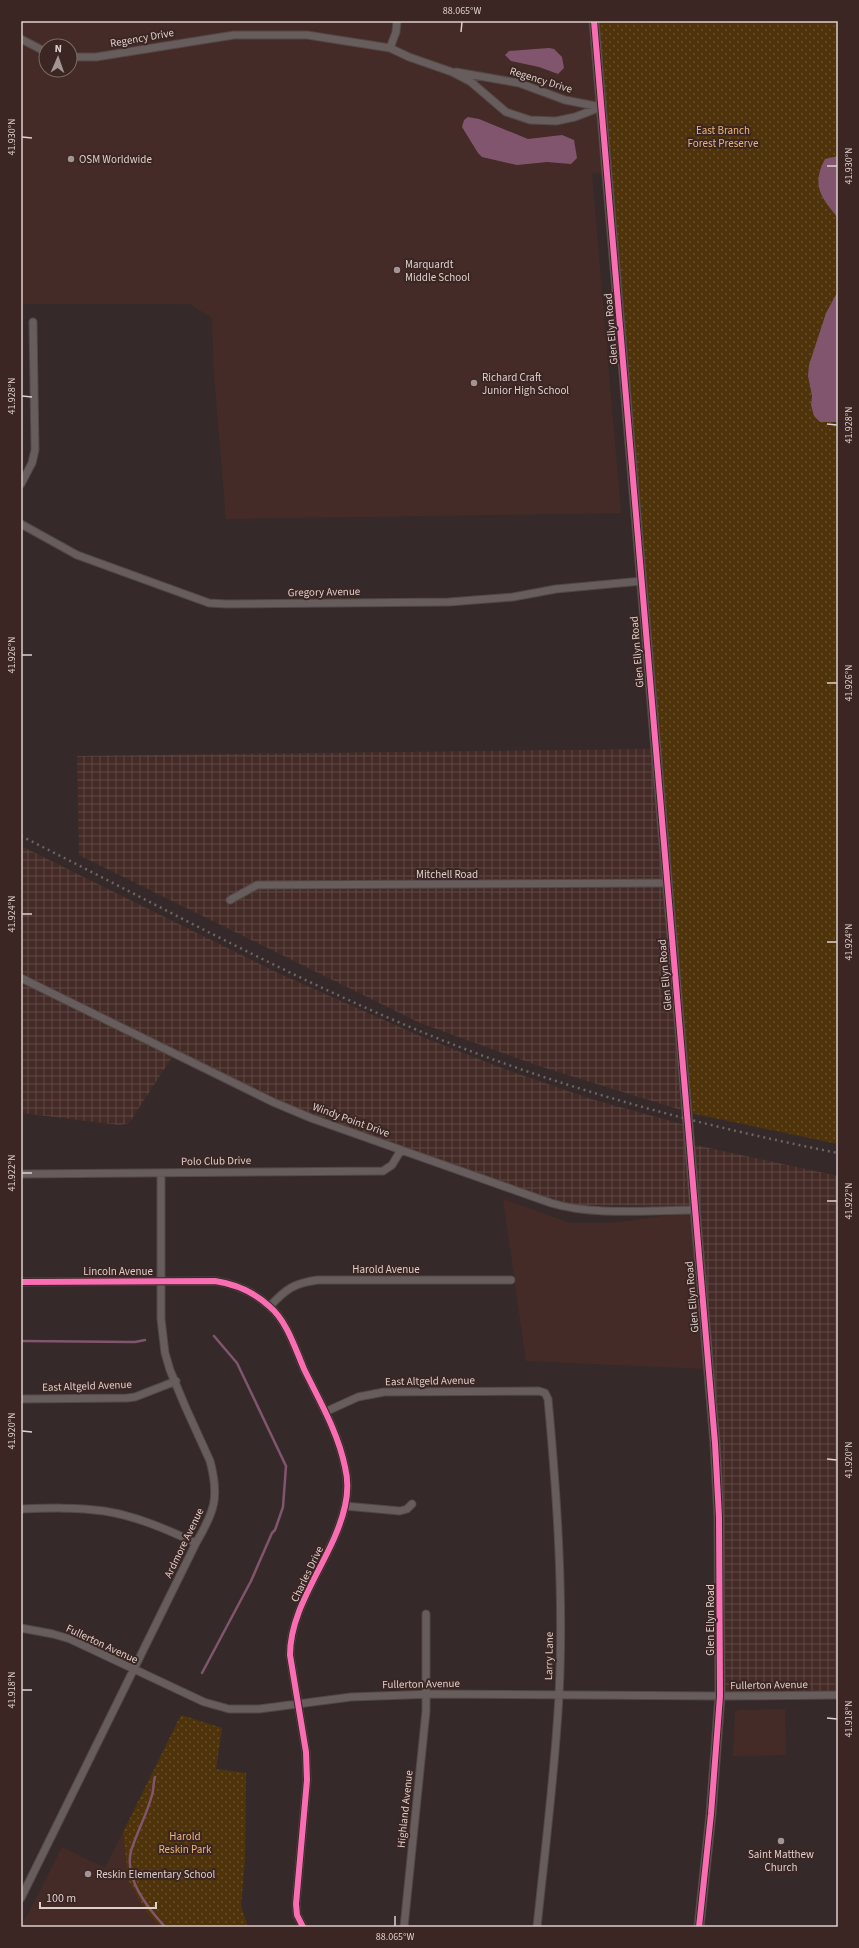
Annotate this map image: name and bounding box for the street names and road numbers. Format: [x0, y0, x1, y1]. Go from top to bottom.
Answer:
street label: Regency Drive [109, 25, 176, 51]
street label: Regency Drive [508, 63, 575, 97]
street label: Glen Ellyn Road [600, 293, 622, 365]
street label: Gregory Avenue [288, 584, 361, 600]
street label: Glen Ellyn Road [626, 616, 648, 688]
street label: Mitchell Road [416, 867, 478, 882]
street label: Glen Ellyn Road [654, 939, 676, 1011]
street label: Windy Point Drive [310, 1099, 392, 1141]
street label: Polo Club Drive [181, 1153, 252, 1169]
street label: Glen Ellyn Road [681, 1261, 703, 1333]
street label: Harold Avenue [352, 1262, 420, 1277]
street label: Lincoln Avenue [83, 1264, 153, 1279]
street label: East Altgeld Avenue [385, 1373, 476, 1389]
street label: East Altgeld Avenue [42, 1377, 133, 1395]
street label: Ardmore Avenue [161, 1505, 208, 1581]
street label: Charles Drive [287, 1543, 327, 1604]
street label: Glen Ellyn Road [703, 1584, 718, 1656]
street label: Fullerton Avenue [64, 1621, 141, 1667]
street label: Larry Lane [541, 1631, 557, 1680]
street label: Fullerton Avenue [382, 1676, 461, 1692]
street label: Fullerton Avenue [730, 1677, 809, 1693]
street label: Highland Avenue [393, 1769, 417, 1849]

